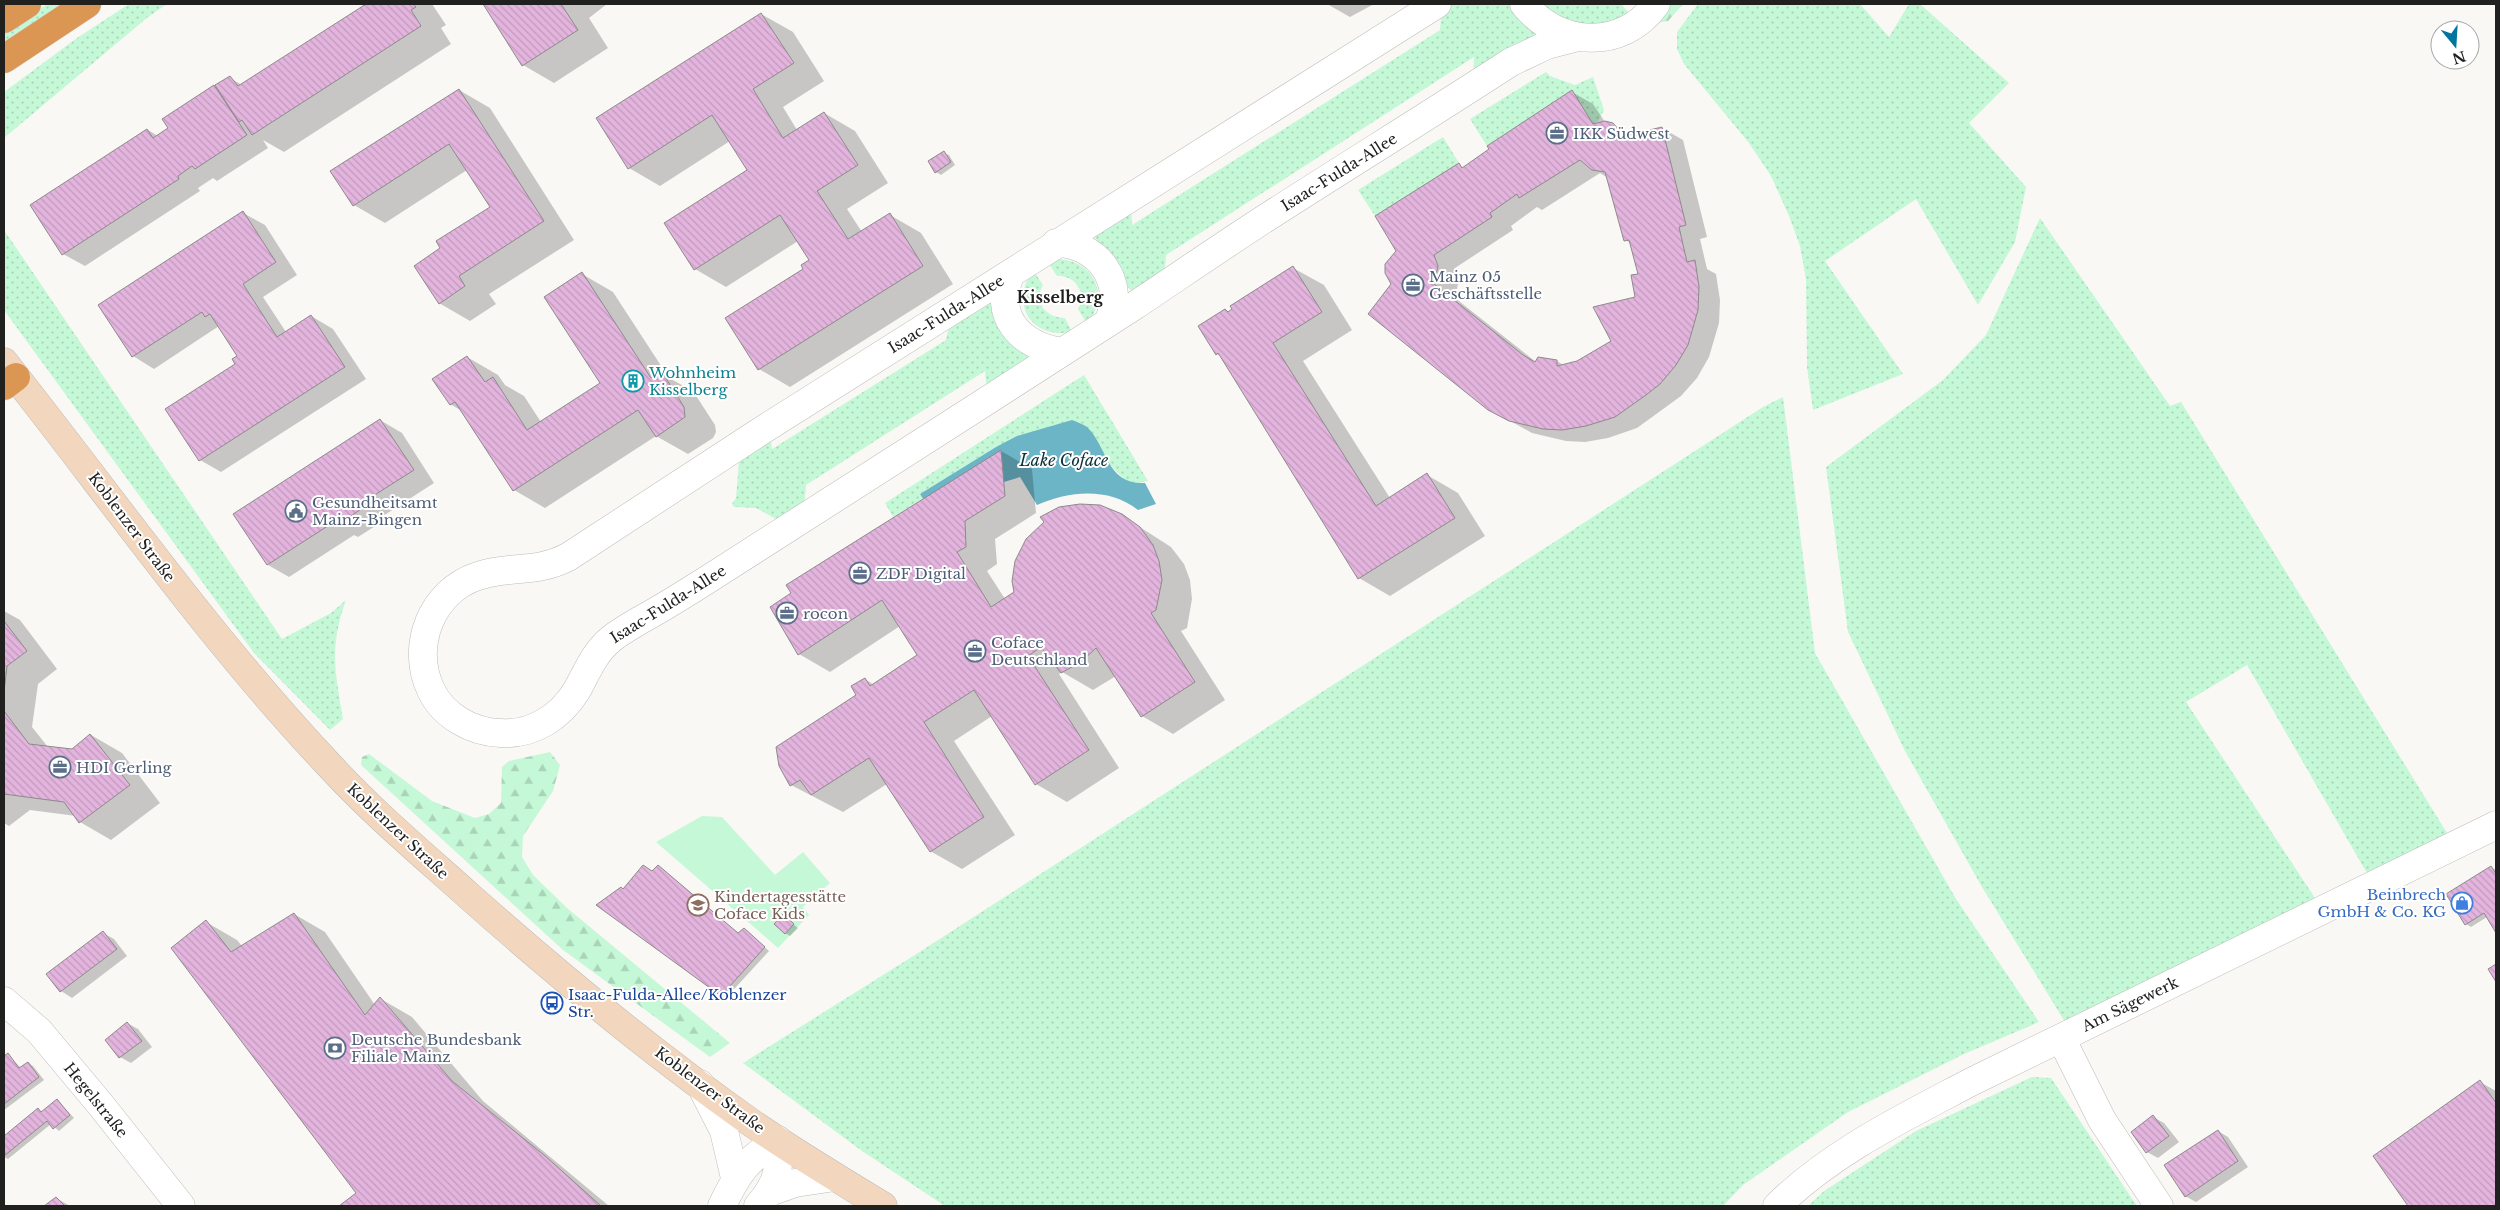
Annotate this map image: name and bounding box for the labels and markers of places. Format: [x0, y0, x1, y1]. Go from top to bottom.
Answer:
office icon: IKK Südwest [1545, 121, 1569, 145]
place label: IKK Südwest [1573, 124, 1670, 143]
place label: Mainz 05 Geschäftsstelle [1429, 267, 1542, 303]
office icon: Mainz 05 Geschäftsstelle [1401, 273, 1425, 297]
place label: Wohnheim Kisselberg [648, 363, 736, 399]
building icon: Wohnheim Kisselberg [621, 369, 645, 393]
place label: Gesundheitsamt Mainz-Bingen [312, 493, 438, 529]
public building icon: Gesundheitsamt Mainz-Bingen [284, 499, 308, 523]
office icon: ZDF Digital [848, 561, 872, 585]
place label: ZDF Digital [876, 564, 966, 583]
office icon: rocon [775, 601, 799, 625]
place label: rocon [803, 604, 848, 623]
place label: Coface Deutschland [991, 633, 1087, 669]
office icon: Coface Deutschland [963, 639, 987, 663]
office icon: HDI Gerling [48, 755, 72, 779]
place label: HDI Gerling [76, 758, 173, 777]
place label: Beinbrech GmbH & Co. KG [2318, 885, 2446, 921]
place label: Kindertagesstätte Coface Kids [714, 887, 846, 923]
shop icon: Beinbrech GmbH & Co. KG [2450, 891, 2474, 915]
school or university icon: Kindertagesstätte Coface Kids [686, 893, 710, 917]
place label: Isaac-Fulda-Allee/Koblenzer Str. [568, 985, 787, 1021]
bus stop icon: Isaac-Fulda-Allee/Koblenzer Str. [540, 991, 564, 1015]
place label: Deutsche Bundesbank Filiale Mainz [351, 1030, 522, 1066]
bank icon: Deutsche Bundesbank Filiale Mainz [323, 1036, 347, 1060]

